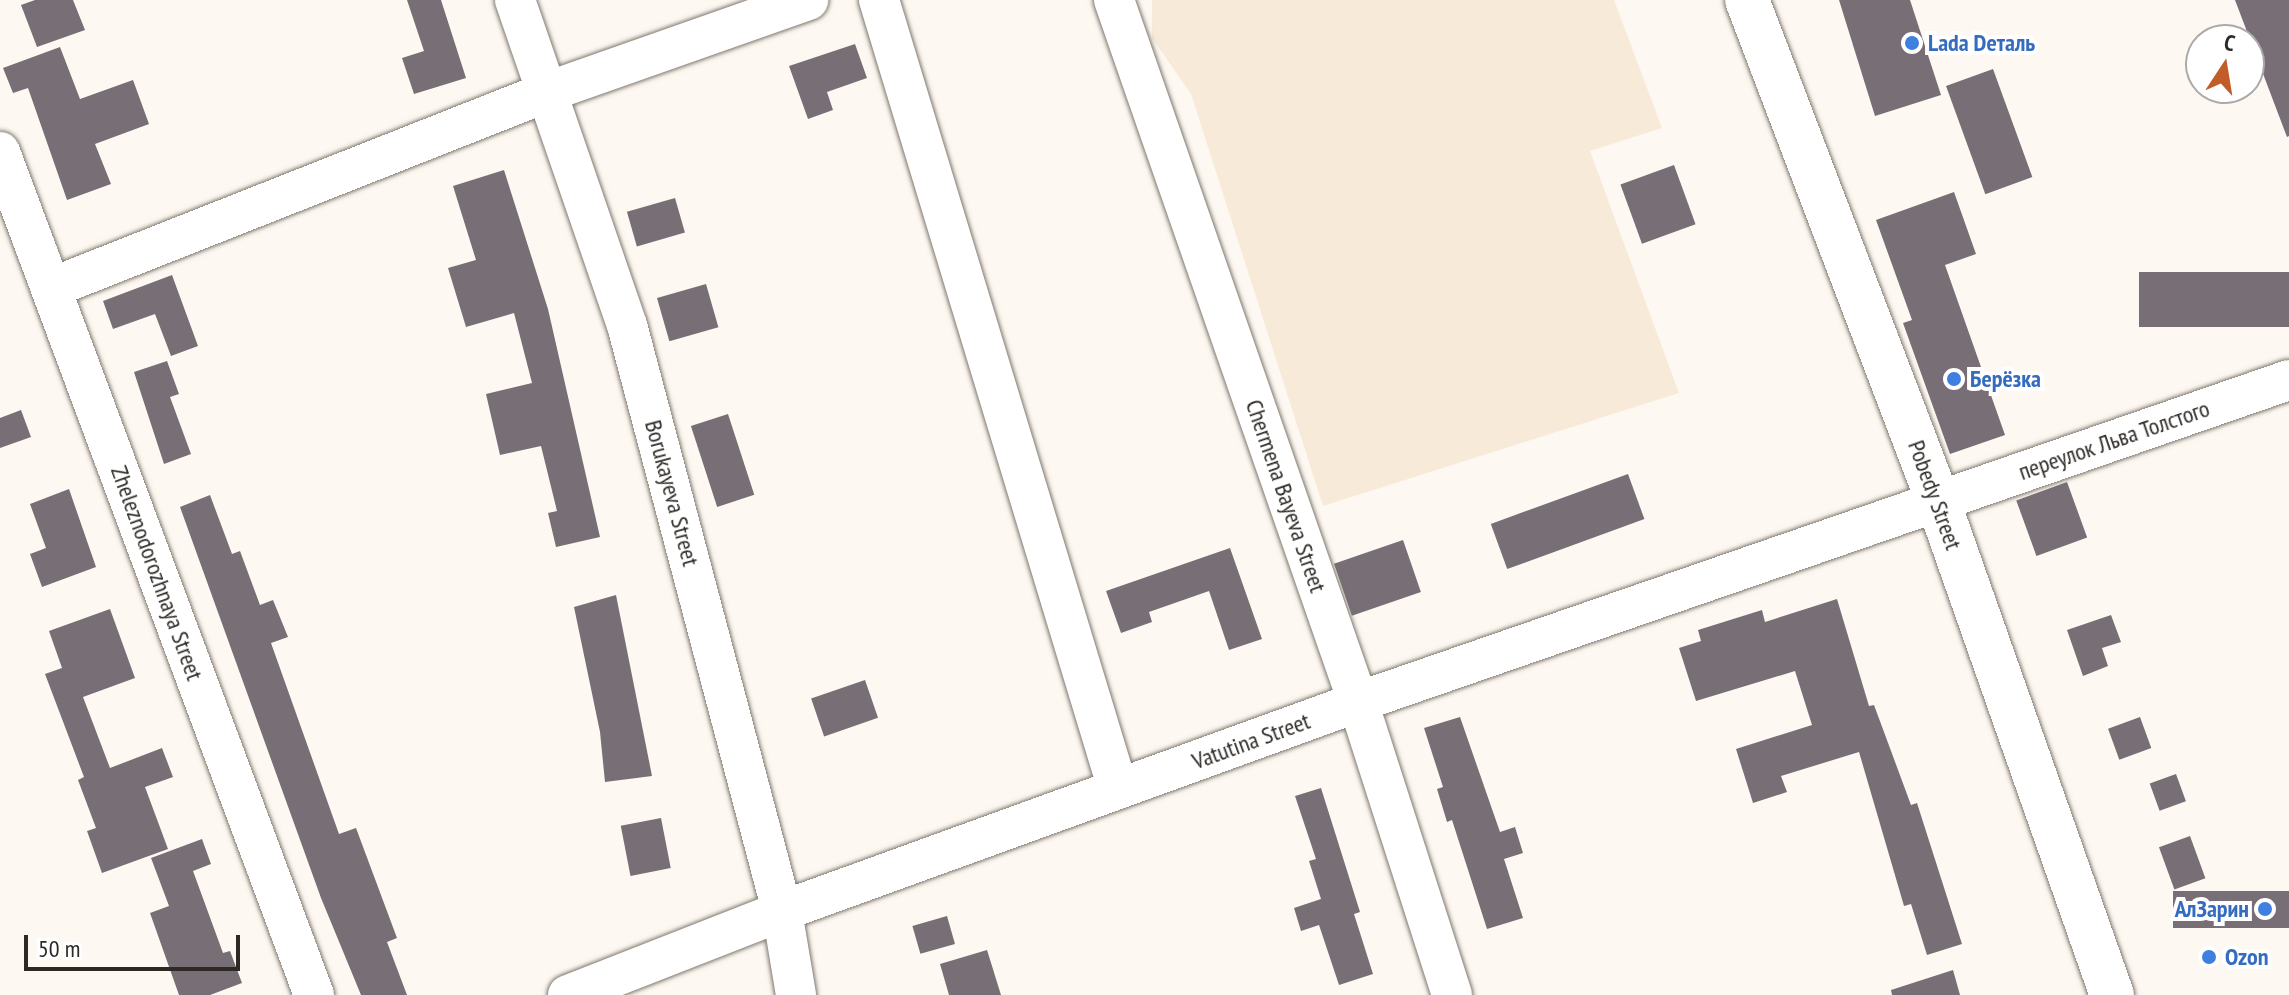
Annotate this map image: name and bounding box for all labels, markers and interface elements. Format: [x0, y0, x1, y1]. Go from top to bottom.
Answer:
north arrow [2185, 24, 2265, 104]
text: С [2222, 28, 2237, 57]
place label: Lada Dеталь [1928, 29, 2035, 57]
marker: Lada Dеталь [1903, 34, 1921, 52]
place label: Берёзка [1970, 365, 2041, 393]
marker: Берёзка [1945, 370, 1963, 388]
street label: переулок Льва Толстого [2014, 394, 2214, 486]
street label: Chermena Bayeva Street [1240, 396, 1332, 596]
street label: Borukayeva Street [639, 417, 705, 569]
street label: Pobedy Street [1902, 436, 1968, 554]
street label: Zheleznodorozhnaya Street [105, 462, 209, 684]
street label: Vatutina Street [1188, 706, 1314, 776]
place label: АлЗарин [2175, 895, 2249, 923]
marker: АлЗарин [2256, 900, 2274, 918]
scale bar [28, 919, 244, 969]
text: 50 m [38, 933, 80, 964]
place label: Ozon [2225, 943, 2268, 971]
marker: Ozon [2200, 948, 2218, 966]

